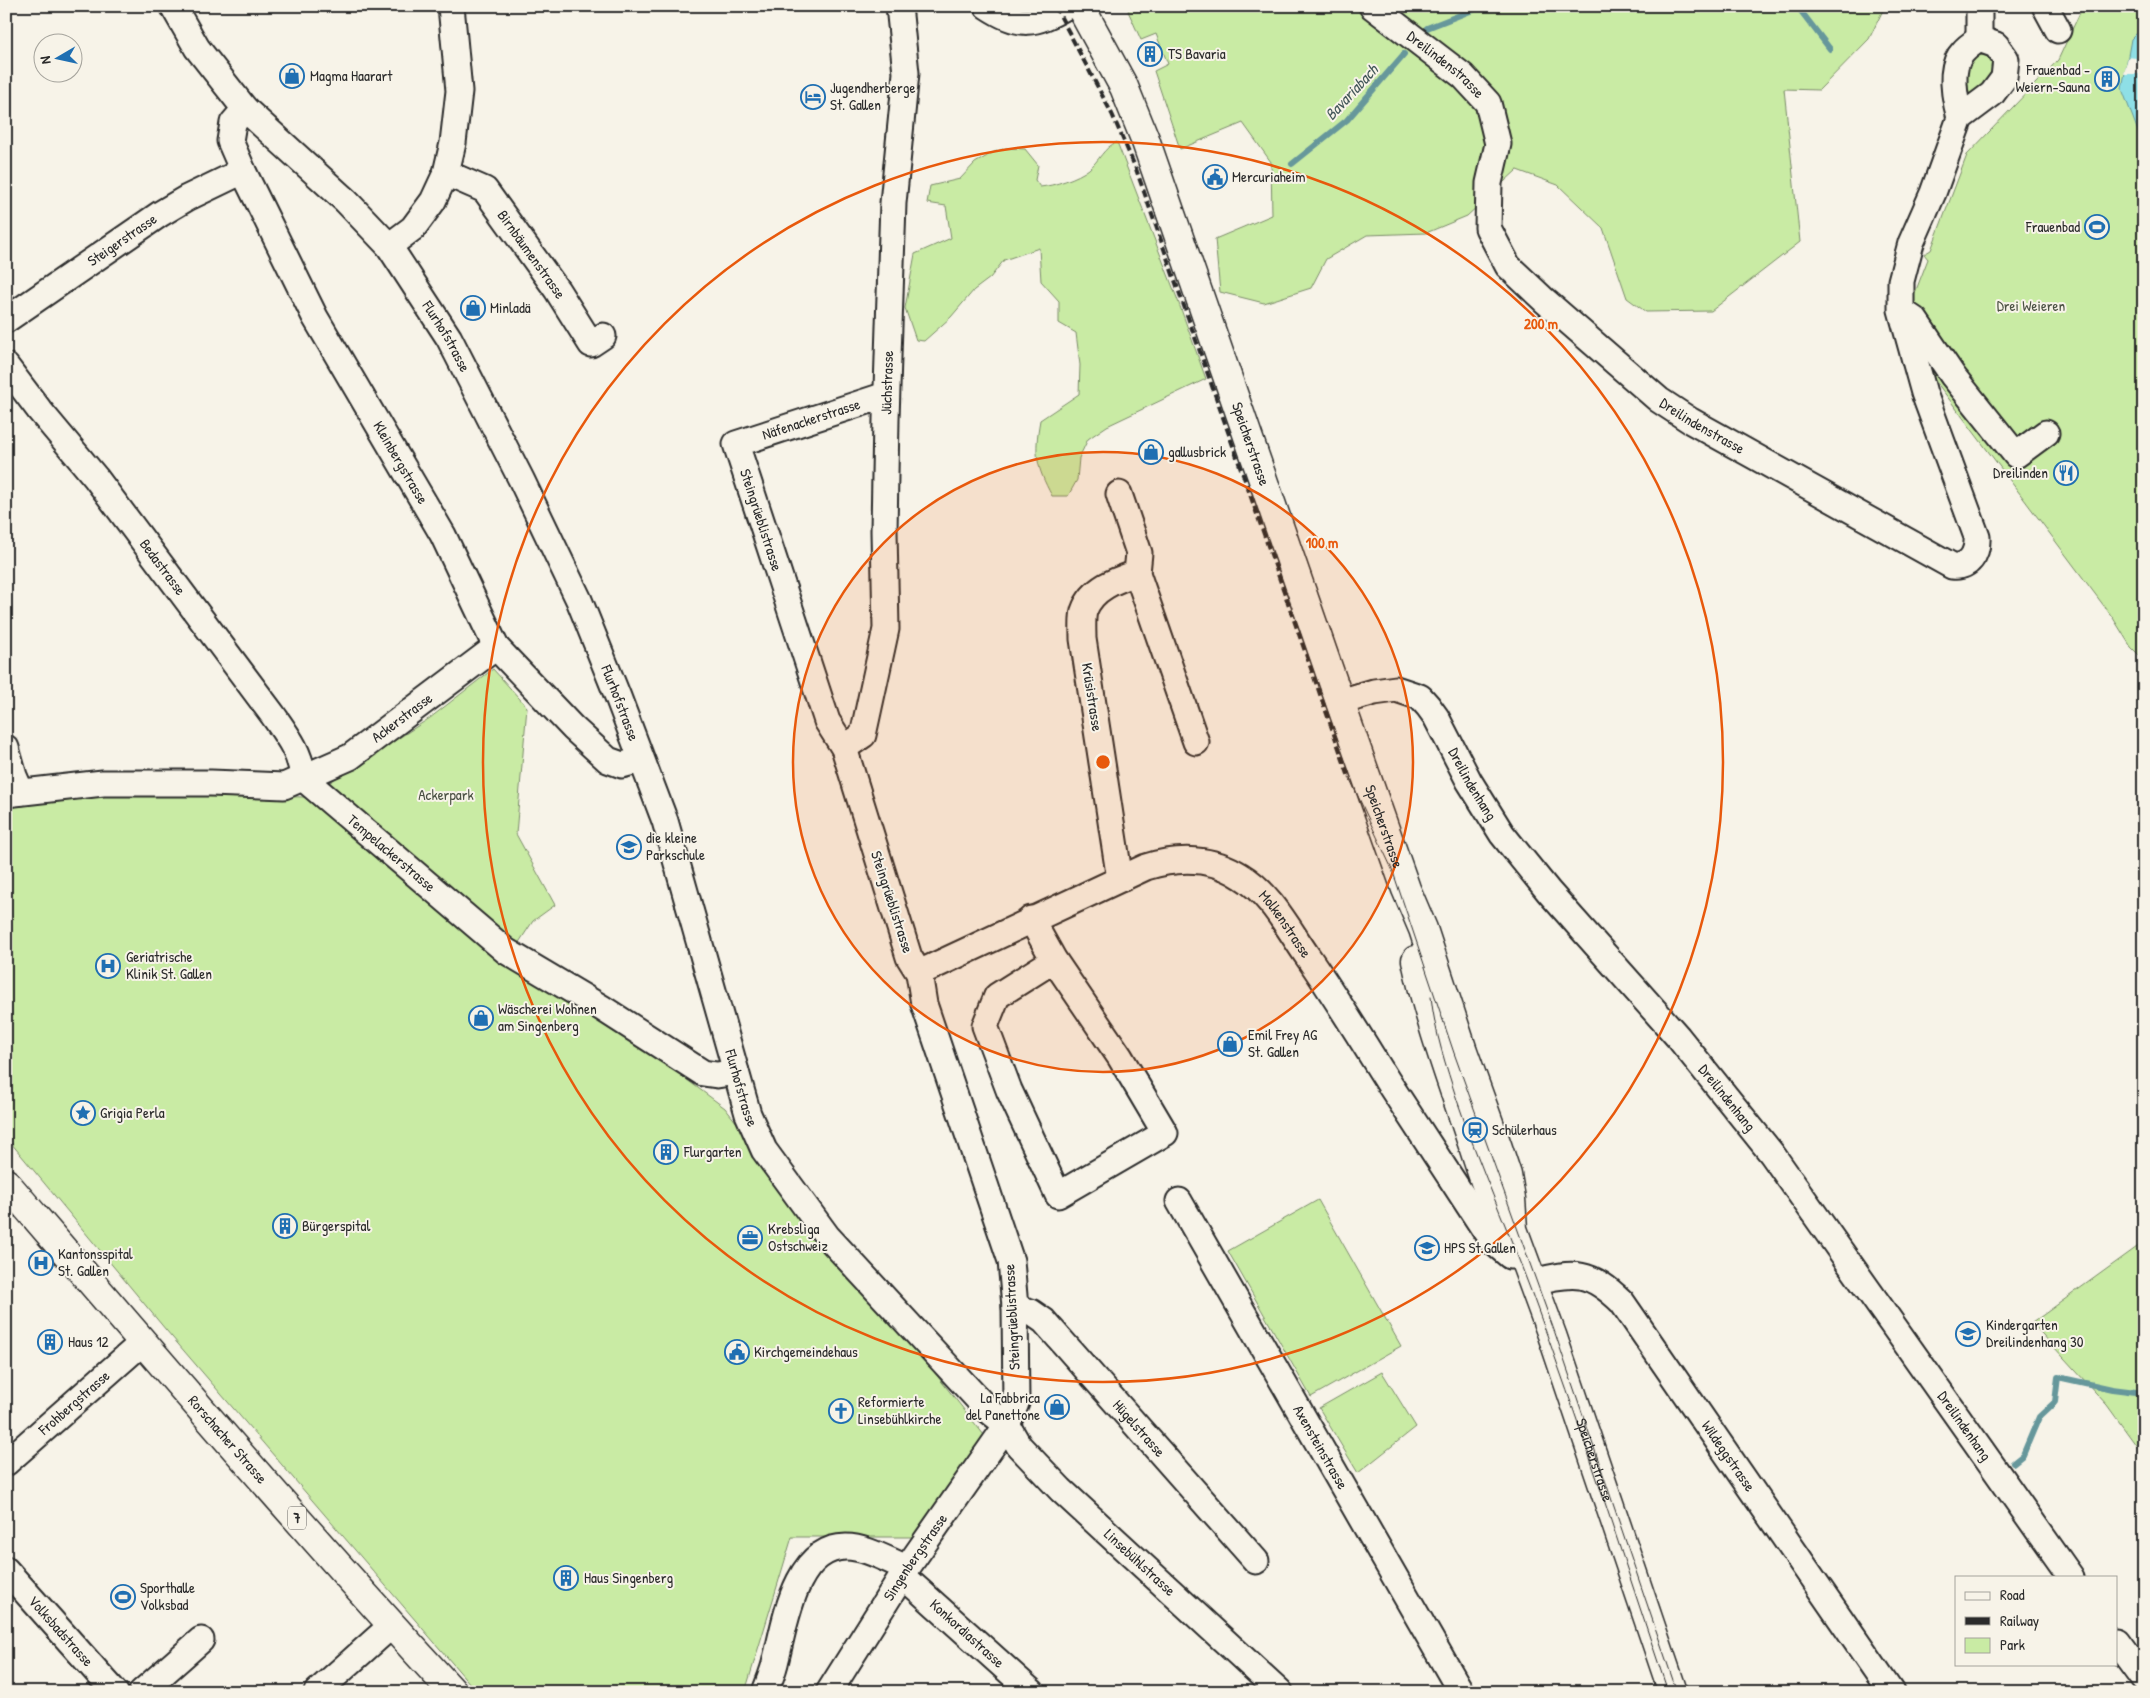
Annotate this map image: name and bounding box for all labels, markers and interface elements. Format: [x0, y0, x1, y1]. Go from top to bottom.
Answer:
street label: Dreilindenstrasse [1403, 26, 1489, 102]
north arrow [32, 32, 82, 82]
building icon: TS Bavaria [1137, 41, 1163, 67]
place label: TS Bavaria [1168, 43, 1226, 64]
text: N [35, 54, 55, 65]
water label: Bavariabach [1319, 58, 1383, 125]
place label: Frauenbad - Weiern-Sauna [2015, 59, 2090, 97]
shop icon: Magma Haarart [279, 63, 305, 89]
place label: Magma Haarart [310, 65, 393, 86]
building icon: Frauenbad - Weiern-Sauna [2094, 66, 2120, 92]
place label: Jugendherberge St. Gallen [830, 77, 915, 115]
hotel icon: Jugendherberge St. Gallen [800, 84, 826, 110]
public building icon: Mercuriaheim [1202, 164, 1228, 190]
place label: Mercuriaheim [1232, 166, 1305, 187]
street label: Birnbäumenstrasse [493, 206, 571, 303]
street label: Steigerstrasse [83, 208, 161, 271]
sports icon: Frauenbad [2084, 214, 2110, 240]
place label: Frauenbad [2025, 216, 2080, 237]
shop icon: Minladä [460, 295, 486, 321]
park label: Drei Weieren [1997, 295, 2066, 316]
street label: Flurhofstrasse [417, 296, 476, 376]
place label: Minladä [490, 297, 531, 318]
text: 200 m [1524, 313, 1558, 334]
street label: Jüchstrasse [875, 350, 898, 415]
street label: Dreilindenstrasse [1656, 392, 1748, 459]
street label: Näfenackerstrasse [759, 393, 863, 445]
street label: Speicherstrasse [1227, 399, 1275, 488]
street label: Kleinbergstrasse [368, 417, 433, 508]
shop icon: gallusbrick [1138, 439, 1164, 465]
place label: gallusbrick [1168, 441, 1226, 462]
restaurant icon: Dreilinden [2053, 460, 2079, 486]
place label: Dreilinden [1993, 462, 2048, 483]
street label: Steingrüeblistrasse [735, 466, 788, 574]
text: 100 m [1306, 532, 1338, 553]
street label: Bedastrasse [135, 534, 191, 599]
street label: Flurhofstrasse [596, 661, 645, 744]
street label: Krüsistrasse [1077, 661, 1108, 733]
street label: Ackerstrasse [367, 687, 437, 747]
street label: Dreilindenhang [1444, 744, 1502, 825]
centre of rings [1094, 753, 1112, 771]
street label: Speicherstrasse [1360, 782, 1409, 871]
park label: Ackerpark [418, 784, 474, 805]
street label: Tempelackerstrasse [343, 809, 440, 896]
place label: die kleine Parkschule [646, 827, 705, 865]
school or university icon: die kleine Parkschule [616, 834, 642, 860]
street label: Steingrüeblistrasse [866, 848, 919, 956]
street label: Molkenstrasse [1254, 885, 1317, 962]
place label: Geriatrische Klinik St. Gallen [126, 946, 212, 984]
hospital icon: Geriatrische Klinik St. Gallen [95, 953, 121, 979]
place label: Wäscherei Wohnen am Singenberg [498, 998, 597, 1036]
shop icon: Wäscherei Wohnen am Singenberg [468, 1005, 494, 1031]
place label: Emil Frey AG St. Gallen [1248, 1024, 1318, 1062]
shop icon: Emil Frey AG St. Gallen [1217, 1031, 1243, 1057]
street label: Flurhofstrasse [720, 1046, 763, 1130]
street label: Dreilindenhang [1694, 1060, 1761, 1136]
place icon: Grigia Perla [70, 1100, 96, 1126]
place label: Grigia Perla [100, 1102, 165, 1123]
station icon: Schülerhaus [1462, 1117, 1488, 1143]
place label: Schülerhaus [1492, 1119, 1557, 1140]
building icon: Flurgarten [653, 1139, 679, 1165]
place label: Flurgarten [683, 1141, 742, 1162]
building icon: Bürgerspital [272, 1213, 298, 1239]
place label: Bürgerspital [302, 1215, 370, 1236]
place label: Krebsliga Ostschweiz [768, 1218, 828, 1256]
office icon: Krebsliga Ostschweiz [737, 1225, 763, 1251]
school or university icon: HPS St.Gallen [1414, 1235, 1440, 1261]
place label: HPS St.Gallen [1444, 1237, 1516, 1258]
place label: Kantonsspital St. Gallen [58, 1243, 133, 1281]
hospital icon: Kantonsspital St. Gallen [28, 1250, 54, 1276]
street label: Steingrüeblistrasse [998, 1263, 1025, 1371]
place label: Kindergarten Dreilindenhang 30 [1986, 1314, 2084, 1352]
school or university icon: Kindergarten Dreilindenhang 30 [1955, 1321, 1981, 1347]
building icon: Haus 12 [37, 1329, 63, 1355]
place label: Haus 12 [68, 1331, 109, 1352]
public building icon: Kirchgemeindehaus [724, 1339, 750, 1365]
place label: Kirchgemeindehaus [754, 1341, 858, 1362]
street label: Frohbergstrasse [33, 1365, 114, 1440]
place label: La Fabbrica del Panettone [966, 1387, 1040, 1425]
street label: Dreilindenhang [1933, 1387, 1997, 1465]
street label: Rorschacher Strasse [183, 1391, 272, 1488]
place label: Reformierte Linsebühlkirche [858, 1391, 941, 1429]
shop icon: La Fabbrica del Panettone [1044, 1394, 1070, 1420]
street label: Hügelstrasse [1108, 1395, 1170, 1461]
church icon: Reformierte Linsebühlkirche [828, 1398, 854, 1424]
street label: Axensteinstrasse [1288, 1401, 1353, 1493]
street label: Speicherstrasse [1571, 1415, 1619, 1504]
street label: Wildeggstrasse [1697, 1416, 1761, 1496]
road number: 7 [288, 1506, 306, 1530]
street label: Singenbergstrasse [878, 1509, 952, 1605]
street label: Linsebühlstrasse [1100, 1524, 1180, 1600]
building icon: Haus Singenberg [553, 1565, 579, 1591]
place label: Haus Singenberg [584, 1567, 674, 1588]
legend [1955, 1576, 2118, 1666]
place label: Sporthalle Volksbad [140, 1577, 195, 1615]
sports icon: Sporthalle Volksbad [110, 1584, 136, 1610]
text: Road [2000, 1584, 2025, 1605]
street label: Volksbadstrasse [24, 1591, 98, 1671]
street label: Konkordiastrasse [925, 1594, 1009, 1672]
text: Railway [2000, 1610, 2039, 1631]
text: Park [2000, 1634, 2025, 1655]

